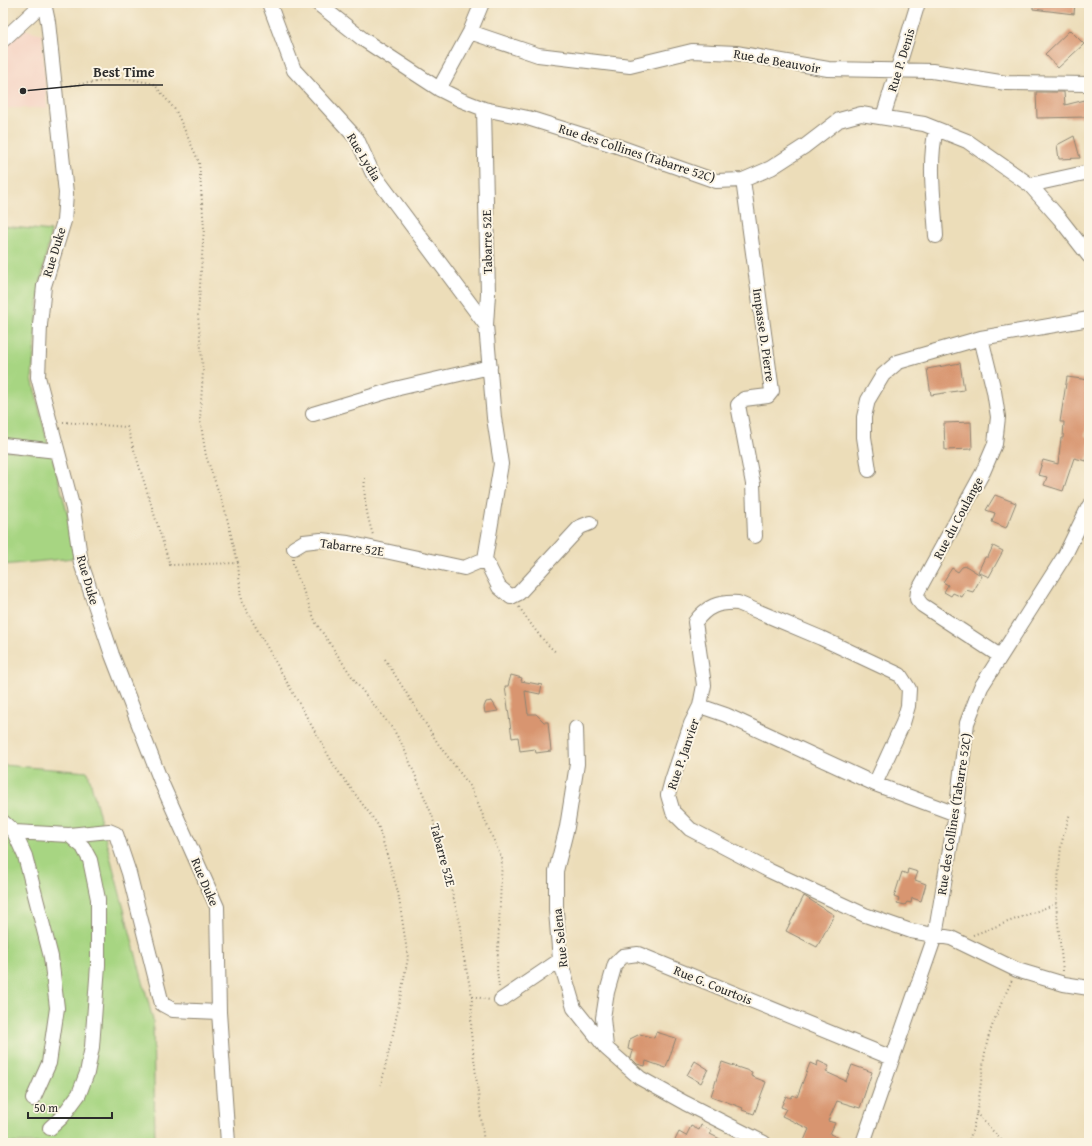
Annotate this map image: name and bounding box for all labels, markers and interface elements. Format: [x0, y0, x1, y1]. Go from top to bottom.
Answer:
street label: Rue P. Denis [882, 26, 920, 94]
street label: Rue de Beauvoir [732, 44, 823, 78]
callout: Best Time [85, 59, 163, 85]
text: Best Time [93, 62, 155, 82]
street label: Rue des Collines (Tabarre 52C) [556, 119, 718, 187]
street label: Rue Lydia [342, 129, 386, 185]
street label: Tabarre 52E [477, 209, 497, 274]
street label: Rue Duke [37, 225, 71, 279]
street label: Impasse D. Pierre [748, 287, 780, 383]
street label: Rue du Coulange [928, 473, 988, 563]
street label: Tabarre 52E [319, 533, 386, 561]
street label: Rue Duke [72, 553, 104, 607]
street label: Rue P. Janvier [662, 715, 704, 792]
street label: Rue des Collines (Tabarre 52C) [932, 732, 976, 896]
street label: Tabarre 52E [425, 821, 461, 889]
street label: Rue Duke [186, 855, 224, 909]
street label: Rue Selena [547, 907, 573, 968]
street label: Rue G. Courtois [671, 961, 755, 1009]
scale bar [28, 1094, 112, 1120]
text: 50 m [34, 1099, 58, 1116]

